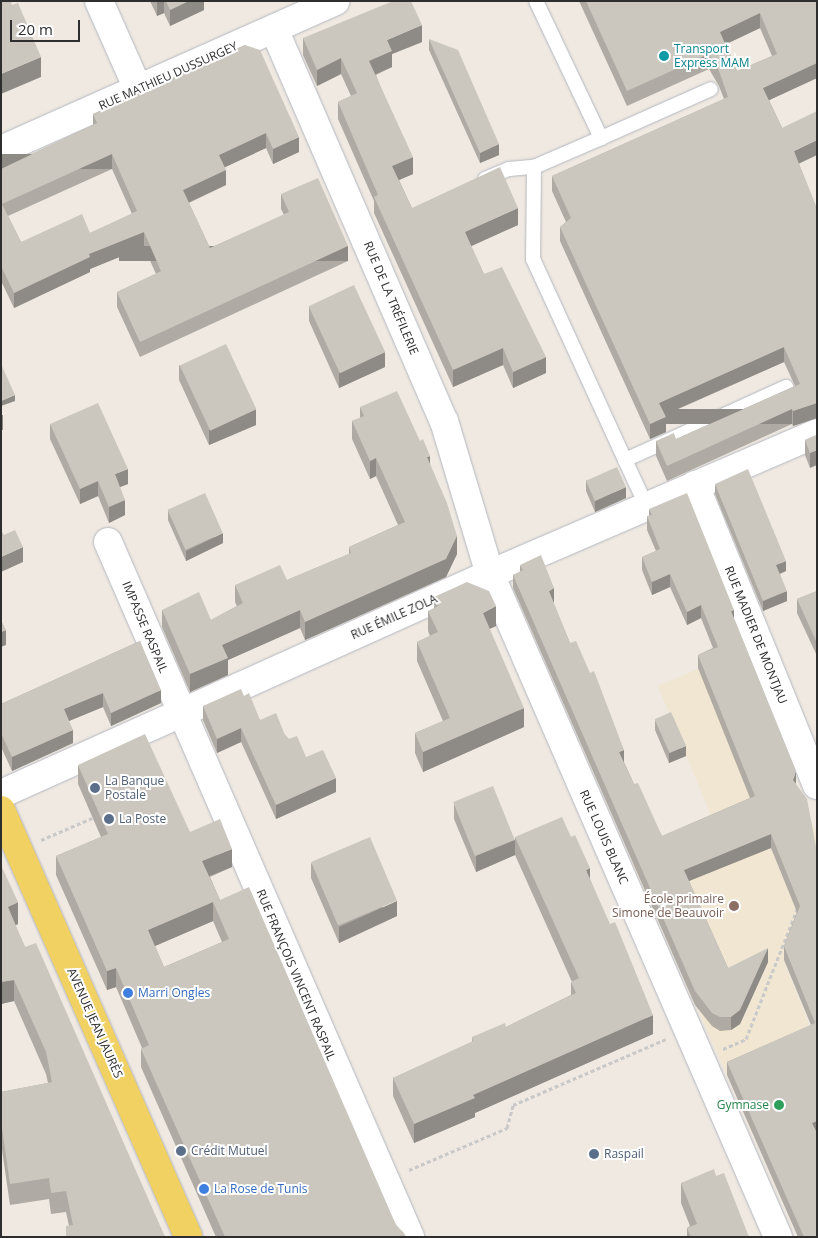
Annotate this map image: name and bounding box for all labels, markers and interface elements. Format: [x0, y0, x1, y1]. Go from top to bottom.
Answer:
scale bar [12, 10, 82, 42]
text: 20 m [18, 19, 53, 39]
street label: RUE MATHIEU DUSSURGEY [96, 39, 240, 113]
place label: Transport Express MAM [674, 42, 750, 70]
marker: Transport Express MAM [658, 50, 670, 62]
street label: RUE DE LA TRÉFILERIE [361, 239, 421, 357]
street label: RUE MADIER DE MONTJAU [722, 564, 790, 706]
street label: IMPASSE RASPAIL [119, 579, 171, 675]
street label: RUE ÉMILE ZOLA [349, 592, 439, 642]
place label: La Banque Postale [105, 774, 164, 802]
marker: La Banque Postale [89, 782, 101, 794]
street label: RUE LOUIS BLANC [577, 788, 631, 886]
place label: La Poste [119, 812, 166, 826]
marker: La Poste [103, 813, 115, 825]
street label: RUE FRANÇOIS VINCENT RASPAIL [253, 887, 339, 1063]
place label: École primaire Simone de Beauvoir [612, 892, 724, 920]
marker: École primaire Simone de Beauvoir [728, 900, 740, 912]
street label: AVENUE JEAN JAURÈS [64, 966, 126, 1080]
place label: Marri Ongles [138, 986, 210, 1000]
marker: Marri Ongles [122, 987, 134, 999]
place label: Gymnase [717, 1098, 769, 1112]
marker: Gymnase [773, 1099, 785, 1111]
place label: Crédit Mutuel [191, 1144, 268, 1158]
marker: Crédit Mutuel [175, 1145, 187, 1157]
place label: Raspail [604, 1147, 644, 1161]
marker: Raspail [588, 1148, 600, 1160]
place label: La Rose de Tunis [214, 1182, 308, 1196]
marker: La Rose de Tunis [198, 1183, 210, 1195]

